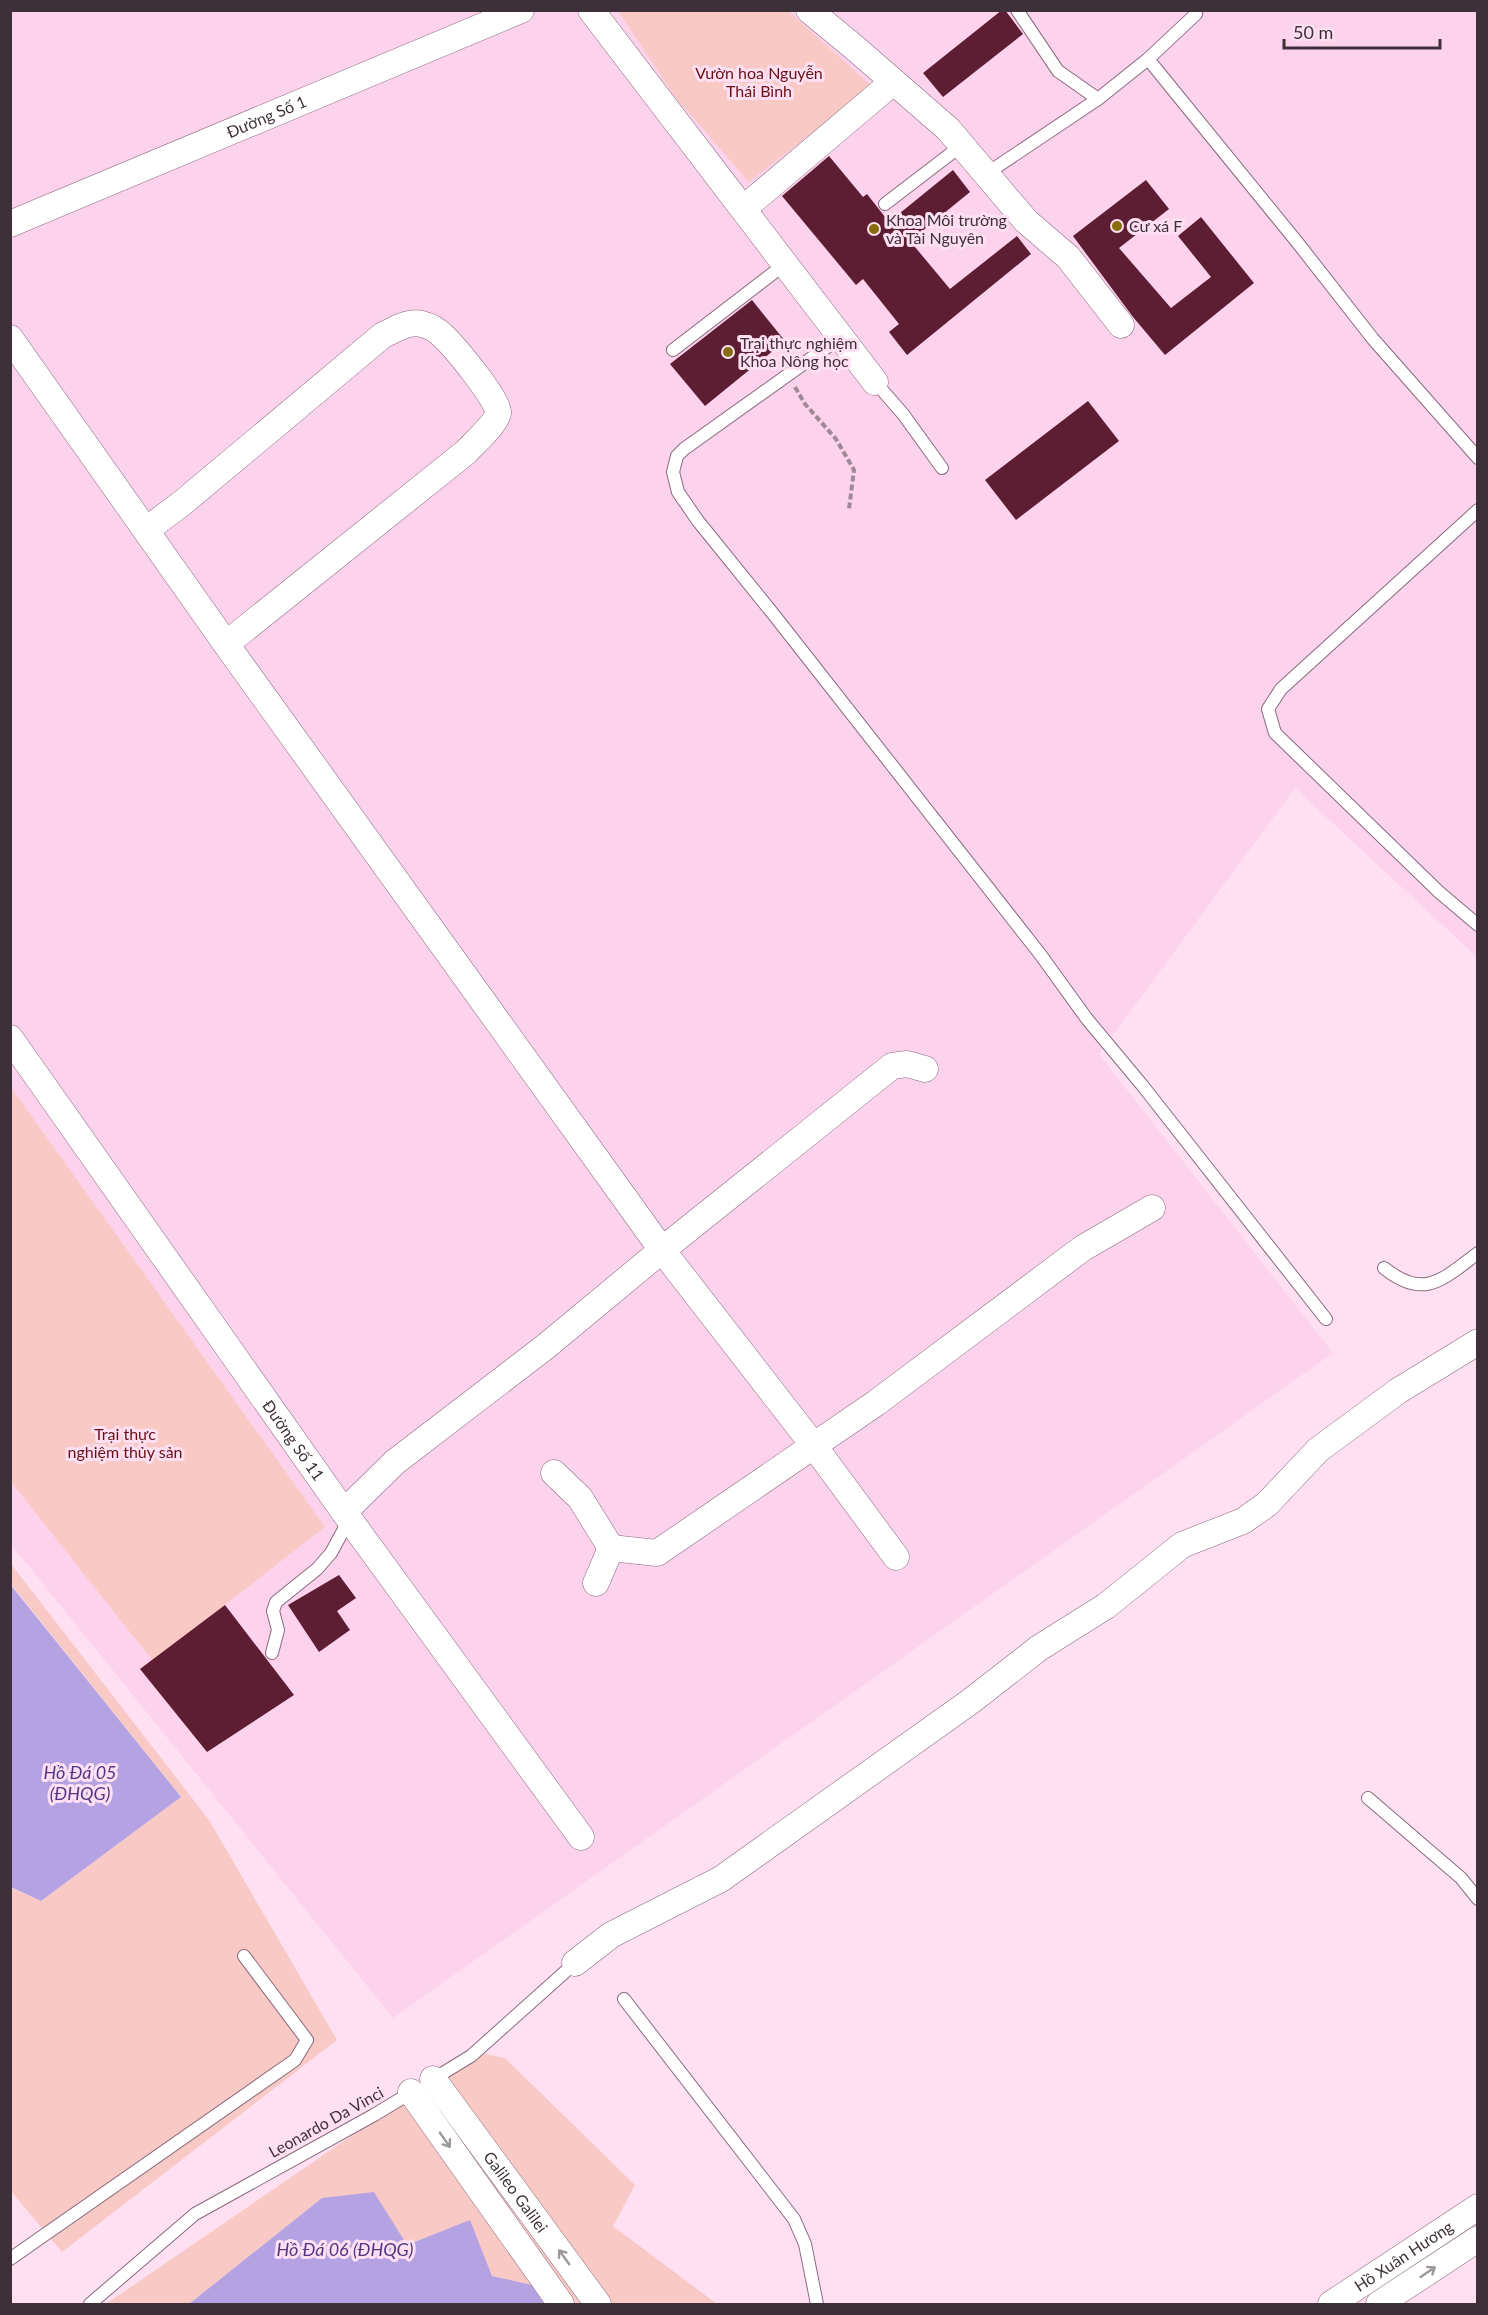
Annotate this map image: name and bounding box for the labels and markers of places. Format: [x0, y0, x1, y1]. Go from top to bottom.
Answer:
place label: Khoa Môi trường và Tài Nguyên [886, 210, 1007, 247]
place label: Cư xá F [1129, 216, 1182, 235]
marker: Cư xá F [1110, 219, 1124, 233]
marker: Khoa Môi trường và Tài Nguyên [867, 222, 881, 236]
place label: Trại thực nghiệm Khoa Nông học [740, 333, 857, 370]
marker: Trại thực nghiệm Khoa Nông học [721, 345, 735, 359]

